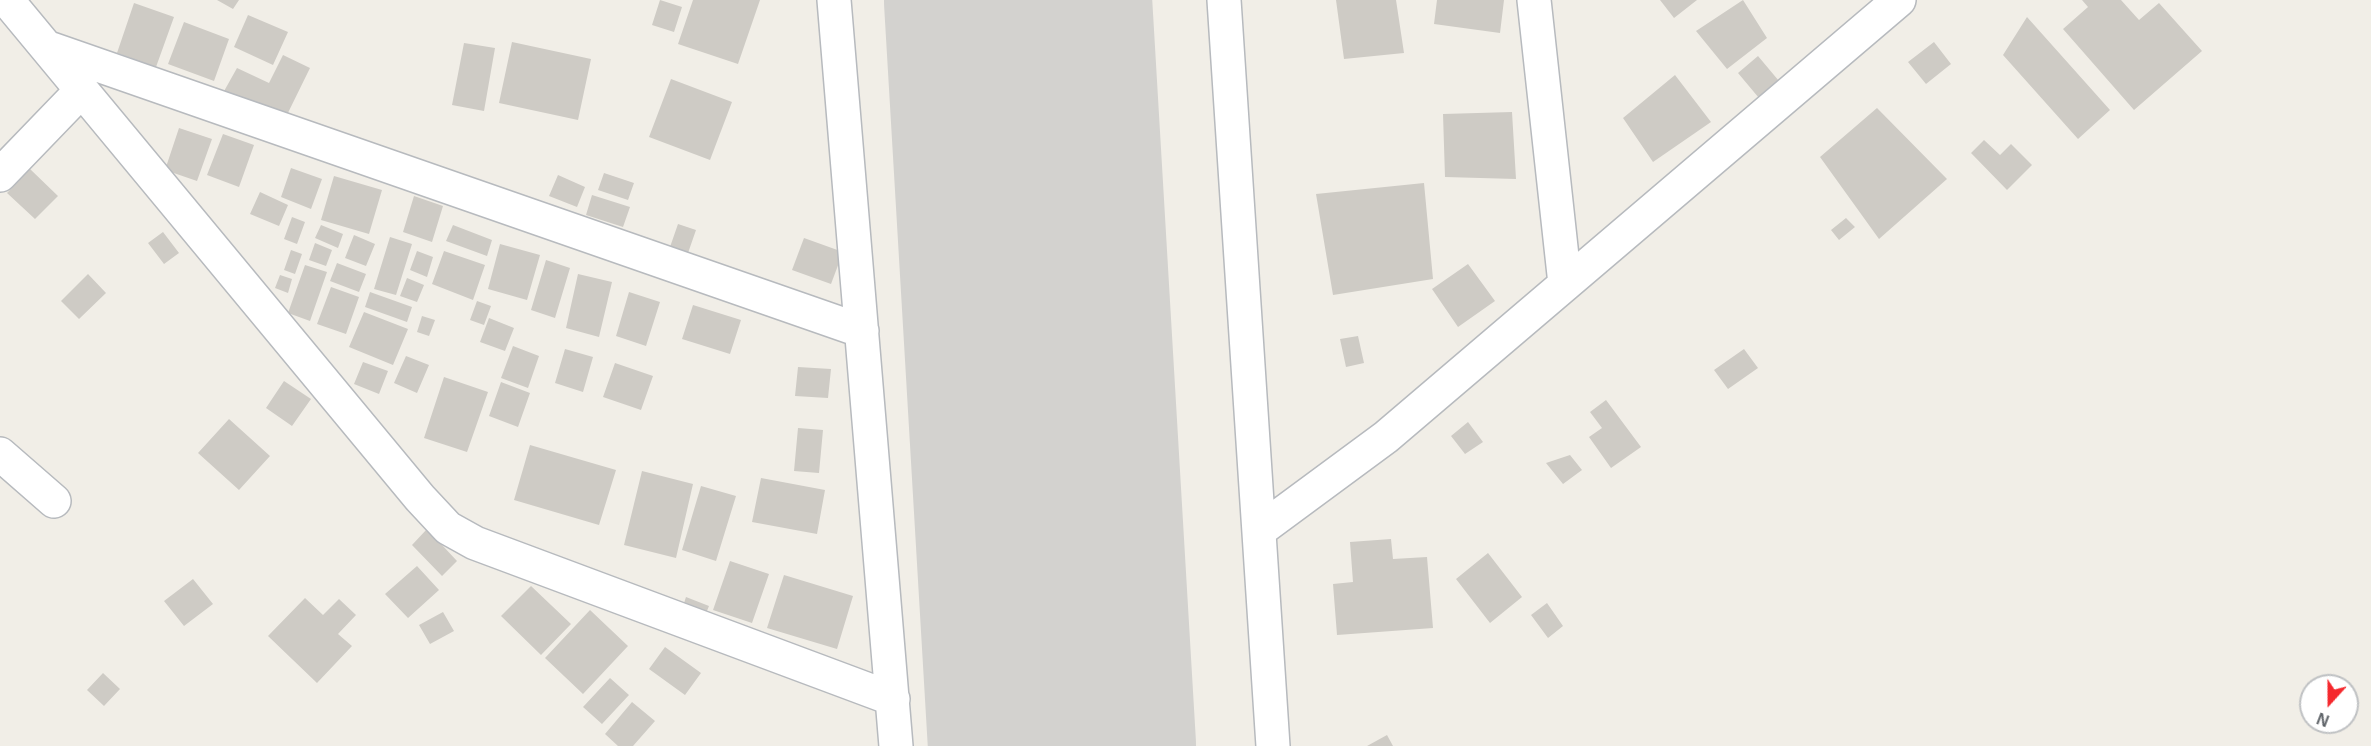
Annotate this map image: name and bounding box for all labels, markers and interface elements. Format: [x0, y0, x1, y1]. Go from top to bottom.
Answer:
north arrow [2299, 674, 2359, 734]
text: N [2315, 709, 2332, 729]

